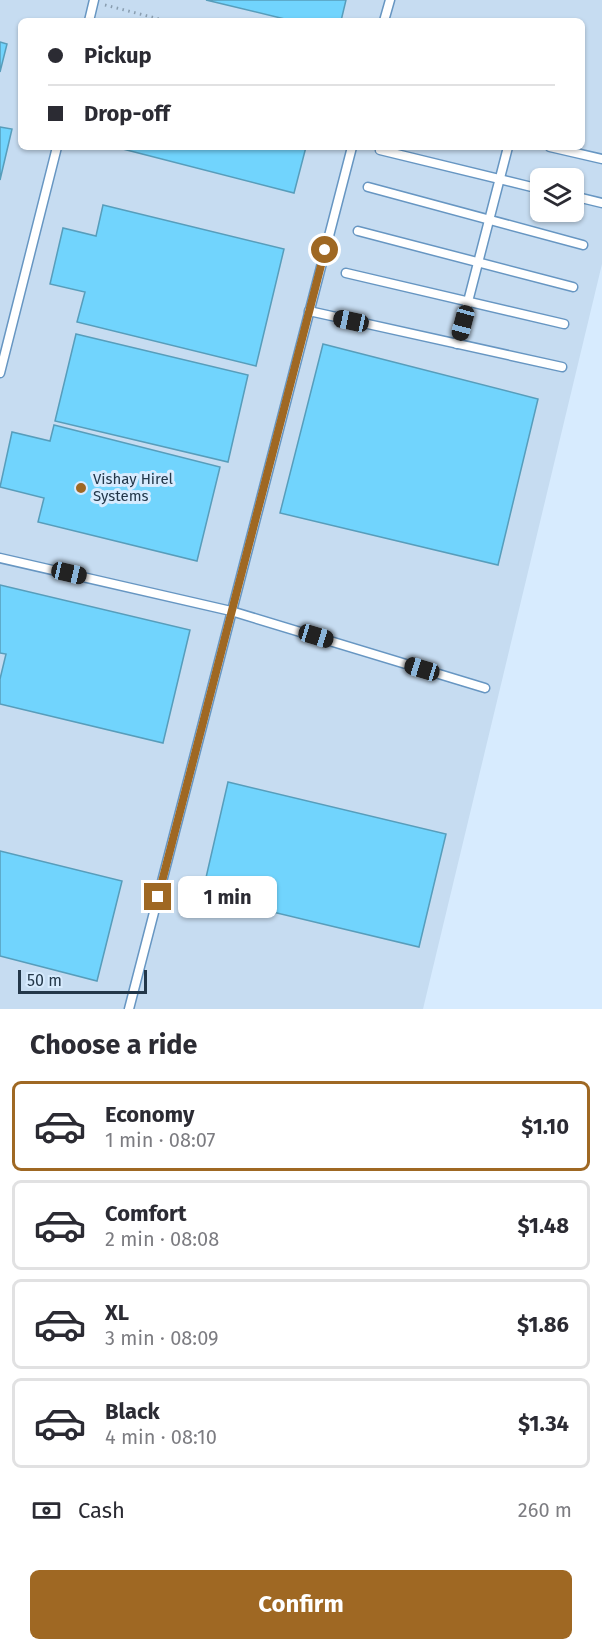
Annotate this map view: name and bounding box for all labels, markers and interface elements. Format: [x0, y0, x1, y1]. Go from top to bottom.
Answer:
text: Pickup [84, 42, 152, 69]
text: Drop-off [84, 100, 170, 127]
map controls [530, 168, 584, 222]
button: layers [530, 168, 584, 222]
route start [311, 236, 338, 263]
car [450, 303, 476, 343]
car [332, 308, 370, 334]
place label: Vishay Hirel Systems [93, 470, 174, 505]
marker: Vishay Hirel Systems [74, 481, 88, 495]
car [49, 560, 89, 586]
car [296, 622, 336, 650]
car [402, 655, 442, 683]
callout: 1 min [179, 876, 278, 918]
route end [144, 883, 171, 910]
text: 1 min [203, 885, 252, 909]
scale bar [18, 967, 147, 995]
text: 50 m [27, 971, 62, 990]
text: Choose a ride [30, 1029, 197, 1061]
icon: car [33, 1099, 87, 1153]
text: Economy [105, 1101, 194, 1128]
text: $1.10 [521, 1113, 569, 1140]
text: 1 min · 08:07 [105, 1128, 215, 1152]
icon: car [33, 1198, 87, 1252]
text: Comfort [105, 1200, 186, 1227]
text: $1.48 [517, 1212, 569, 1239]
text: 2 min · 08:08 [105, 1227, 219, 1251]
icon: car [33, 1297, 87, 1351]
text: XL [105, 1299, 129, 1326]
text: $1.86 [517, 1311, 569, 1338]
text: 3 min · 08:09 [105, 1326, 219, 1350]
icon: car [33, 1396, 87, 1450]
text: Black [105, 1398, 160, 1425]
text: $1.34 [518, 1410, 569, 1437]
text: 4 min · 08:10 [105, 1425, 217, 1449]
icon: cash [30, 1494, 63, 1527]
text: Cash [78, 1497, 125, 1524]
text: 260 m [518, 1498, 572, 1522]
button: Confirm [30, 1570, 572, 1639]

